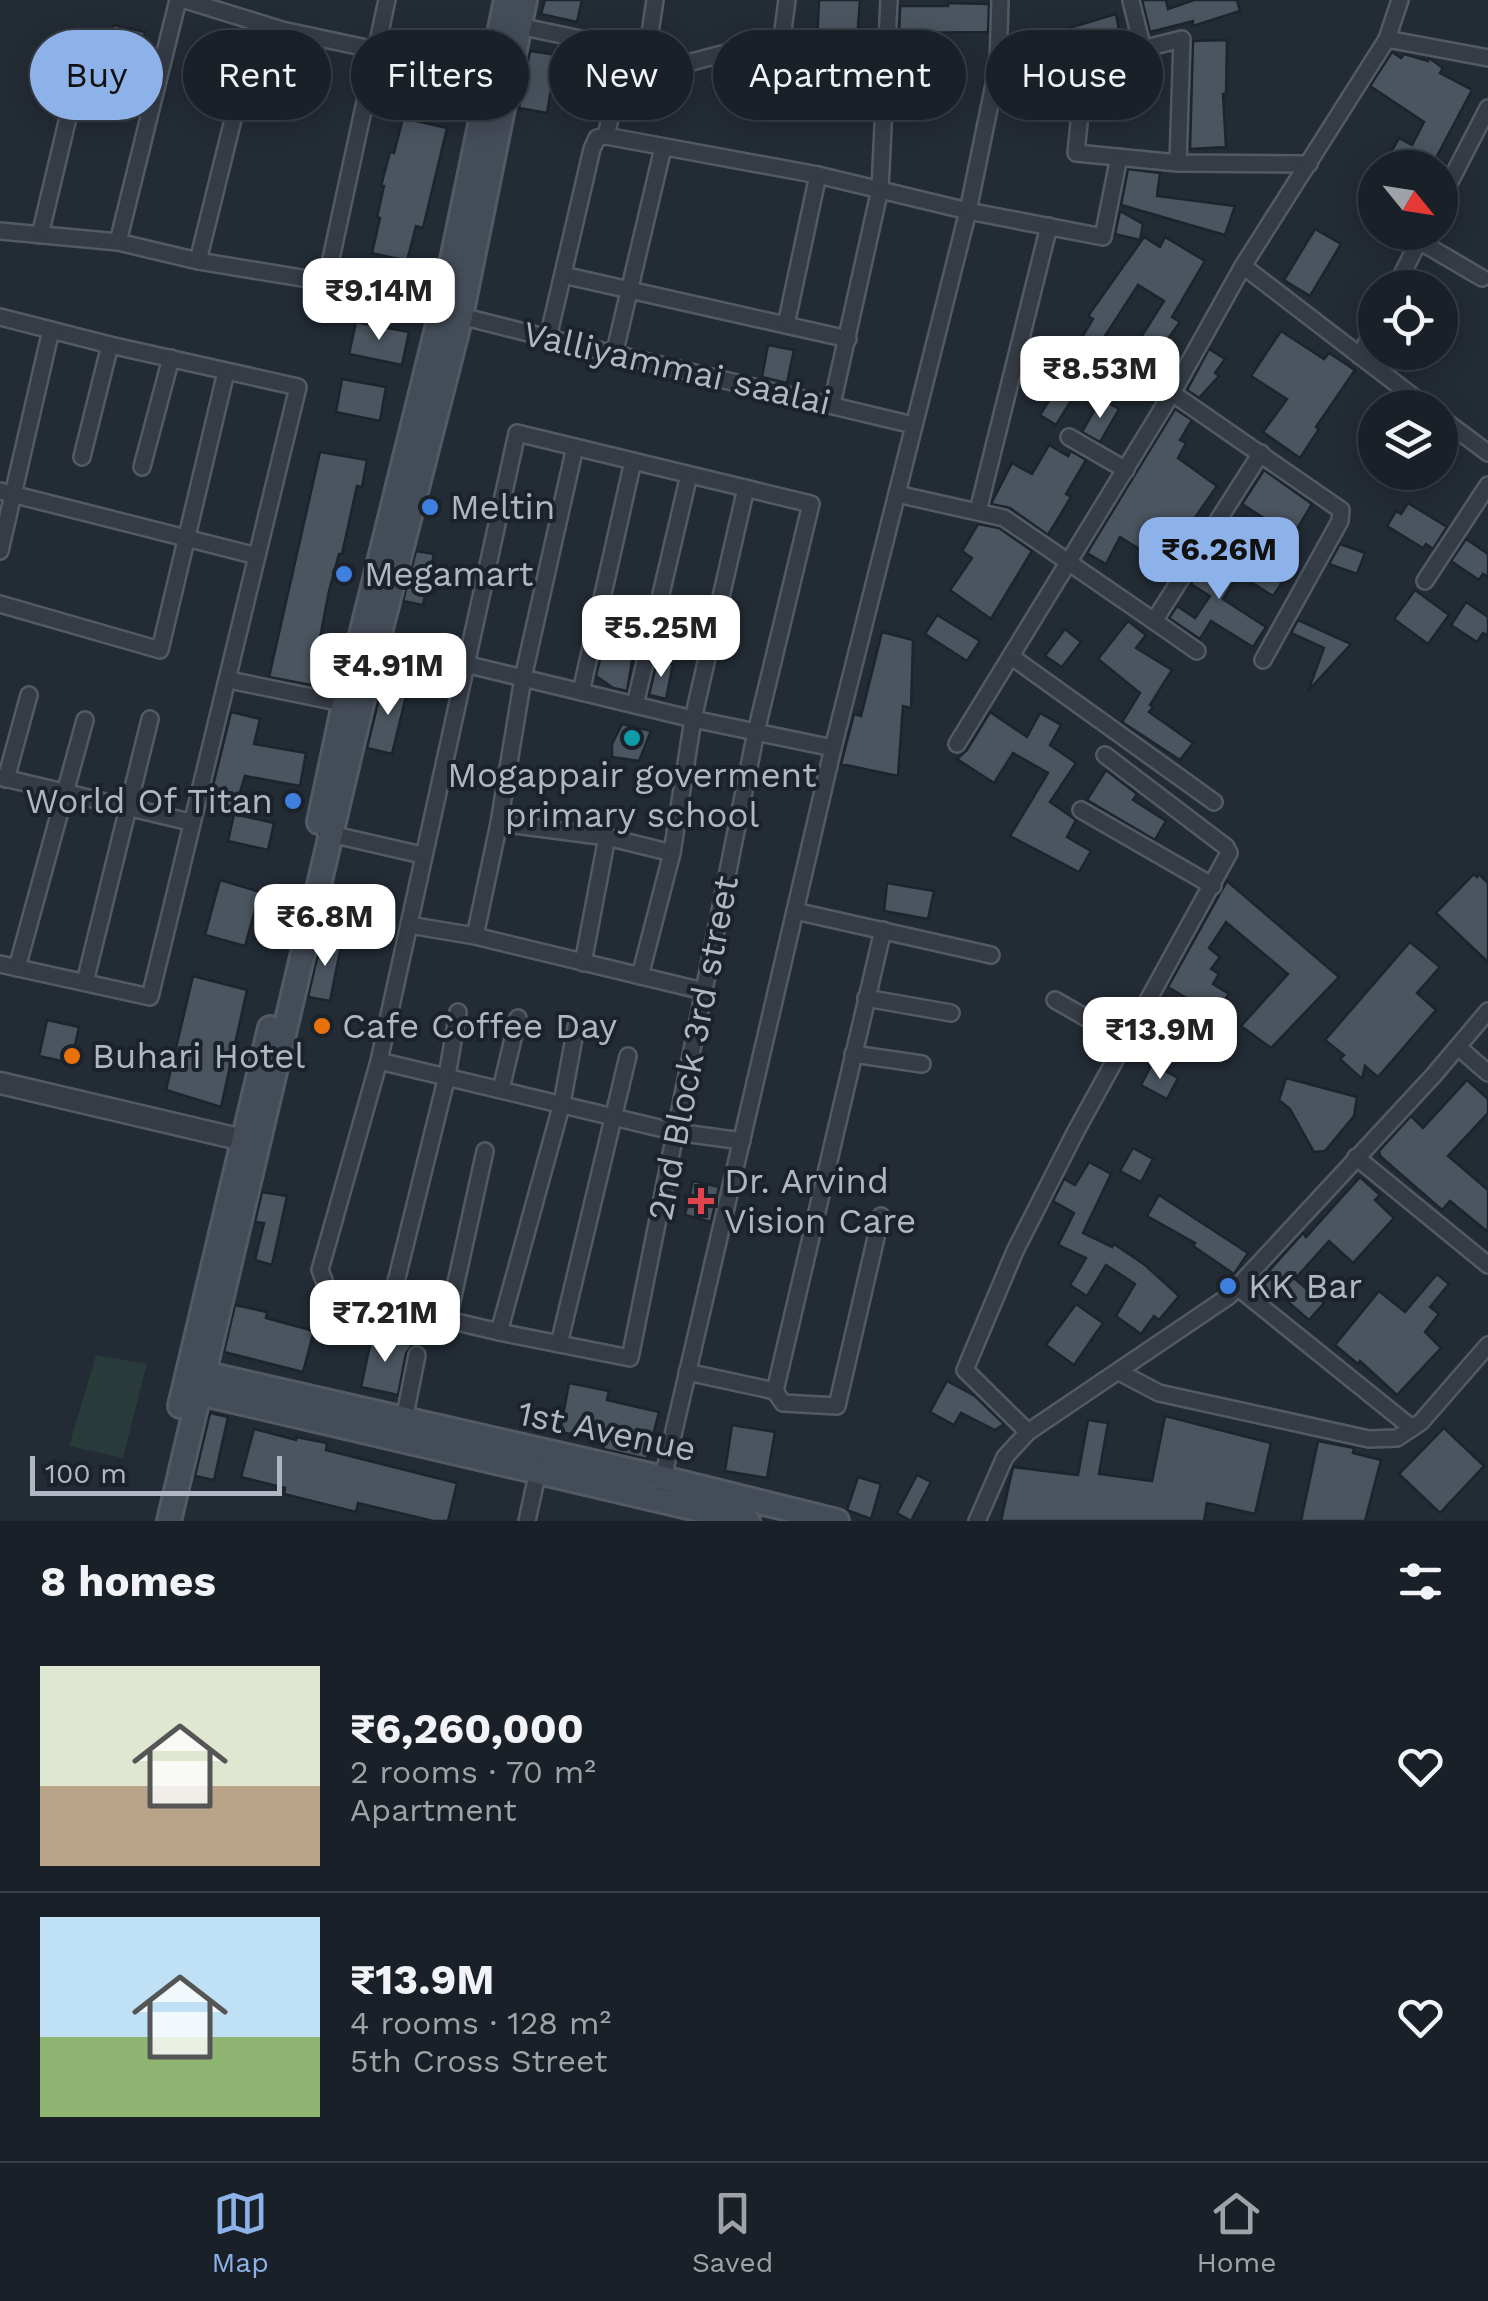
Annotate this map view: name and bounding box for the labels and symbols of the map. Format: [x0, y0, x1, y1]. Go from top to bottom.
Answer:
north arrow [1358, 150, 1458, 250]
pin: ₹9.14M [298, 258, 460, 343]
street label: Valliyammai saalai [519, 312, 835, 424]
pin: ₹8.53M [1019, 336, 1181, 421]
place label: Meltin [450, 486, 555, 528]
marker: Meltin [419, 496, 441, 518]
pin: ₹6.26M [1138, 517, 1300, 602]
place label: Megamart [364, 553, 534, 595]
marker: Megamart [333, 563, 355, 585]
pin: ₹5.25M [580, 595, 742, 680]
pin: ₹4.91M [307, 633, 469, 718]
marker: Mogappair goverment primary school [621, 727, 643, 749]
place label: Mogappair goverment primary school [447, 754, 817, 836]
place label: World Of Titan [25, 780, 273, 822]
marker: World Of Titan [282, 790, 304, 812]
street label: 2nd Block 3rd street [639, 872, 747, 1224]
pin: ₹6.8M [255, 884, 395, 969]
pin: ₹13.9M [1079, 997, 1241, 1082]
place label: Cafe Coffee Day [342, 1005, 617, 1047]
marker: Cafe Coffee Day [311, 1015, 333, 1037]
place label: Buhari Hotel [92, 1035, 305, 1077]
marker: Buhari Hotel [61, 1045, 83, 1067]
place label: Dr. Arvind Vision Care [724, 1160, 916, 1242]
marker: Dr. Arvind Vision Care [688, 1188, 714, 1214]
place label: KK Bar [1248, 1265, 1362, 1307]
marker: KK Bar [1217, 1275, 1239, 1297]
pin: ₹7.21M [304, 1280, 466, 1365]
street label: 1st Avenue [514, 1392, 700, 1470]
scale bar [30, 1451, 282, 1496]

